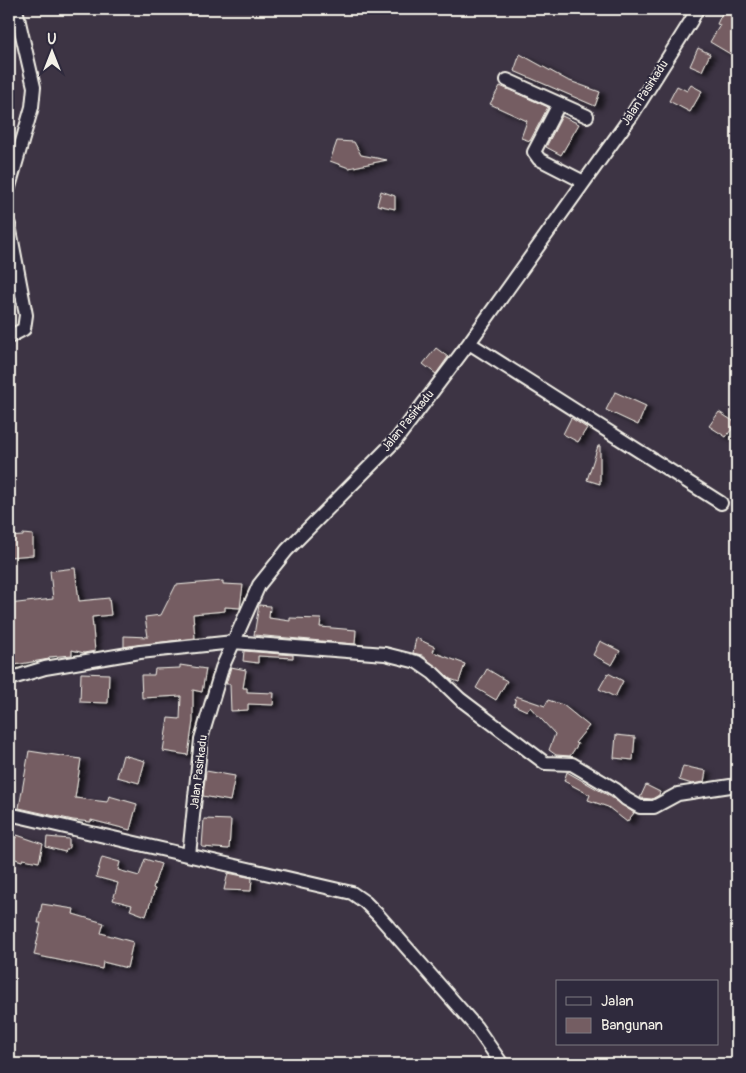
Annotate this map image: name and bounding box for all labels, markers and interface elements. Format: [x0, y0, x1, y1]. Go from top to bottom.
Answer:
north arrow [28, 28, 78, 78]
text: U [47, 31, 57, 48]
street label: Jalan Pasirkadu [618, 58, 672, 128]
street label: Jalan Pasirkadu [379, 387, 437, 455]
street label: Jalan Pasirkadu [187, 734, 211, 810]
legend [556, 980, 718, 1046]
text: Jalan [601, 992, 634, 1011]
text: Bangunan [601, 1016, 663, 1035]

